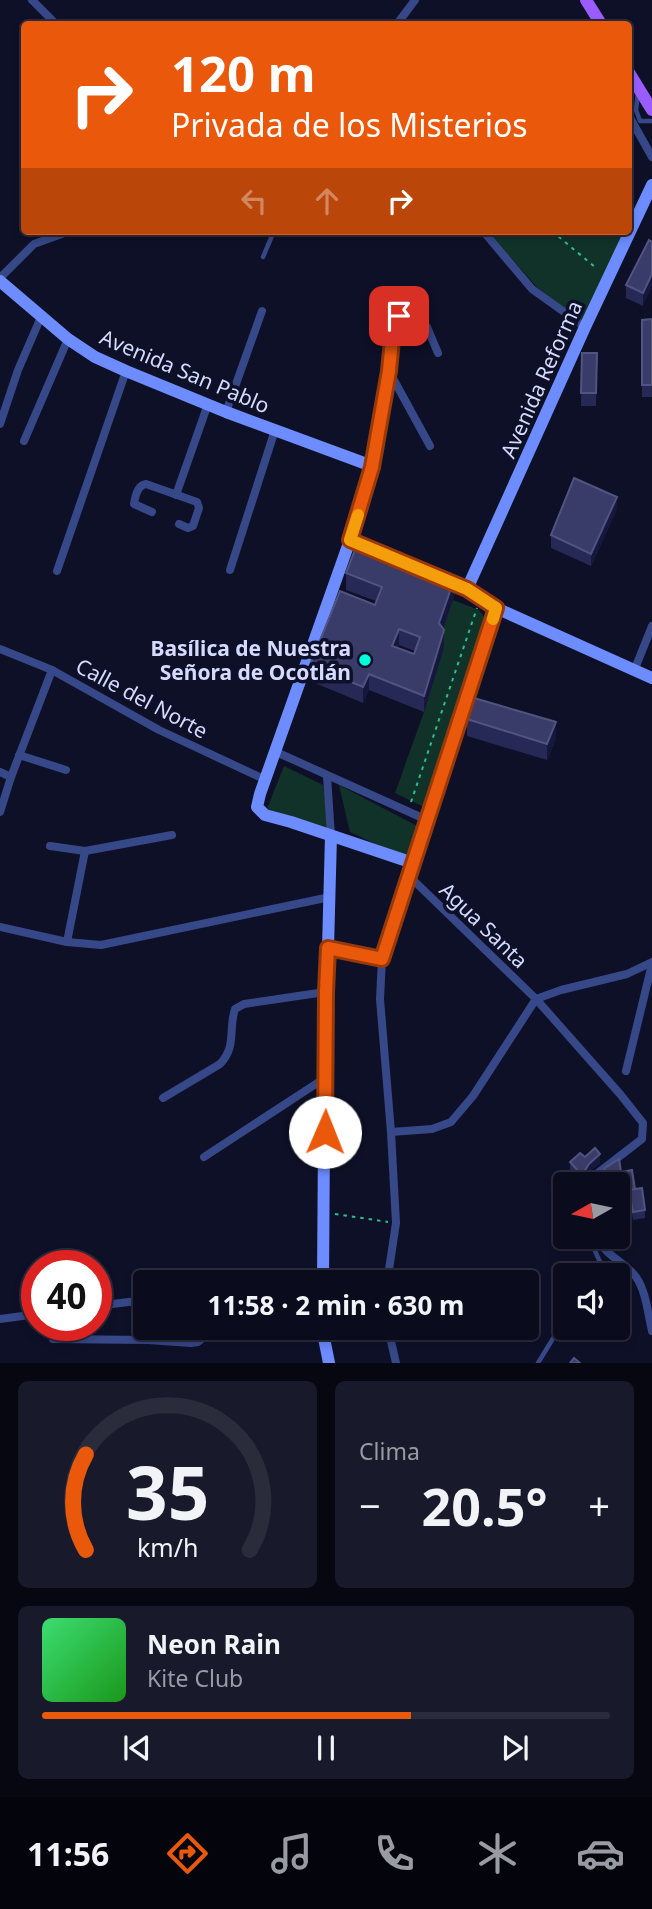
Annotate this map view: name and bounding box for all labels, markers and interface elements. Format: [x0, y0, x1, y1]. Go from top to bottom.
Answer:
text: 120 m [171, 40, 316, 106]
icon: right [56, 49, 147, 140]
text: Privada de los Misterios [171, 103, 528, 146]
icon: left [235, 182, 273, 220]
icon: ahead [308, 182, 346, 220]
icon: right [381, 182, 419, 220]
pin [369, 286, 429, 346]
street label: Avenida Reforma [494, 296, 588, 462]
icon: arrive [380, 297, 418, 335]
street label: Avenida San Pablo [96, 323, 274, 419]
place label: Basílica de Nuestra Señora de Ocotlán [150, 634, 351, 686]
street label: Calle del Norte [71, 651, 213, 745]
marker: Basílica de Nuestra Señora de Ocotlán [357, 652, 373, 668]
street label: Agua Santa [434, 876, 534, 974]
position arrow [288, 1095, 362, 1169]
north arrow [553, 1172, 630, 1250]
map controls [553, 1172, 630, 1340]
speed limit sign: 40 [21, 1250, 112, 1341]
button: sound [553, 1263, 630, 1340]
text: 11:58 · 2 min · 630 m [208, 1287, 464, 1323]
text: Clima [359, 1435, 420, 1467]
text: 35 [126, 1443, 209, 1542]
text: 20.5° [422, 1470, 547, 1541]
text: − [359, 1479, 381, 1531]
text: + [588, 1479, 610, 1531]
text: km/h [137, 1530, 198, 1564]
text: Neon Rain [147, 1626, 281, 1662]
text: Kite Club [147, 1662, 243, 1694]
icon: previous [118, 1729, 156, 1767]
icon: pause [307, 1729, 345, 1767]
icon: next [496, 1729, 534, 1767]
icon: directions [163, 1829, 212, 1878]
icon: music [267, 1829, 316, 1878]
icon: phone [370, 1829, 419, 1878]
icon: climate [473, 1829, 522, 1878]
icon: car [576, 1829, 625, 1878]
text: 11:56 [27, 1832, 109, 1875]

